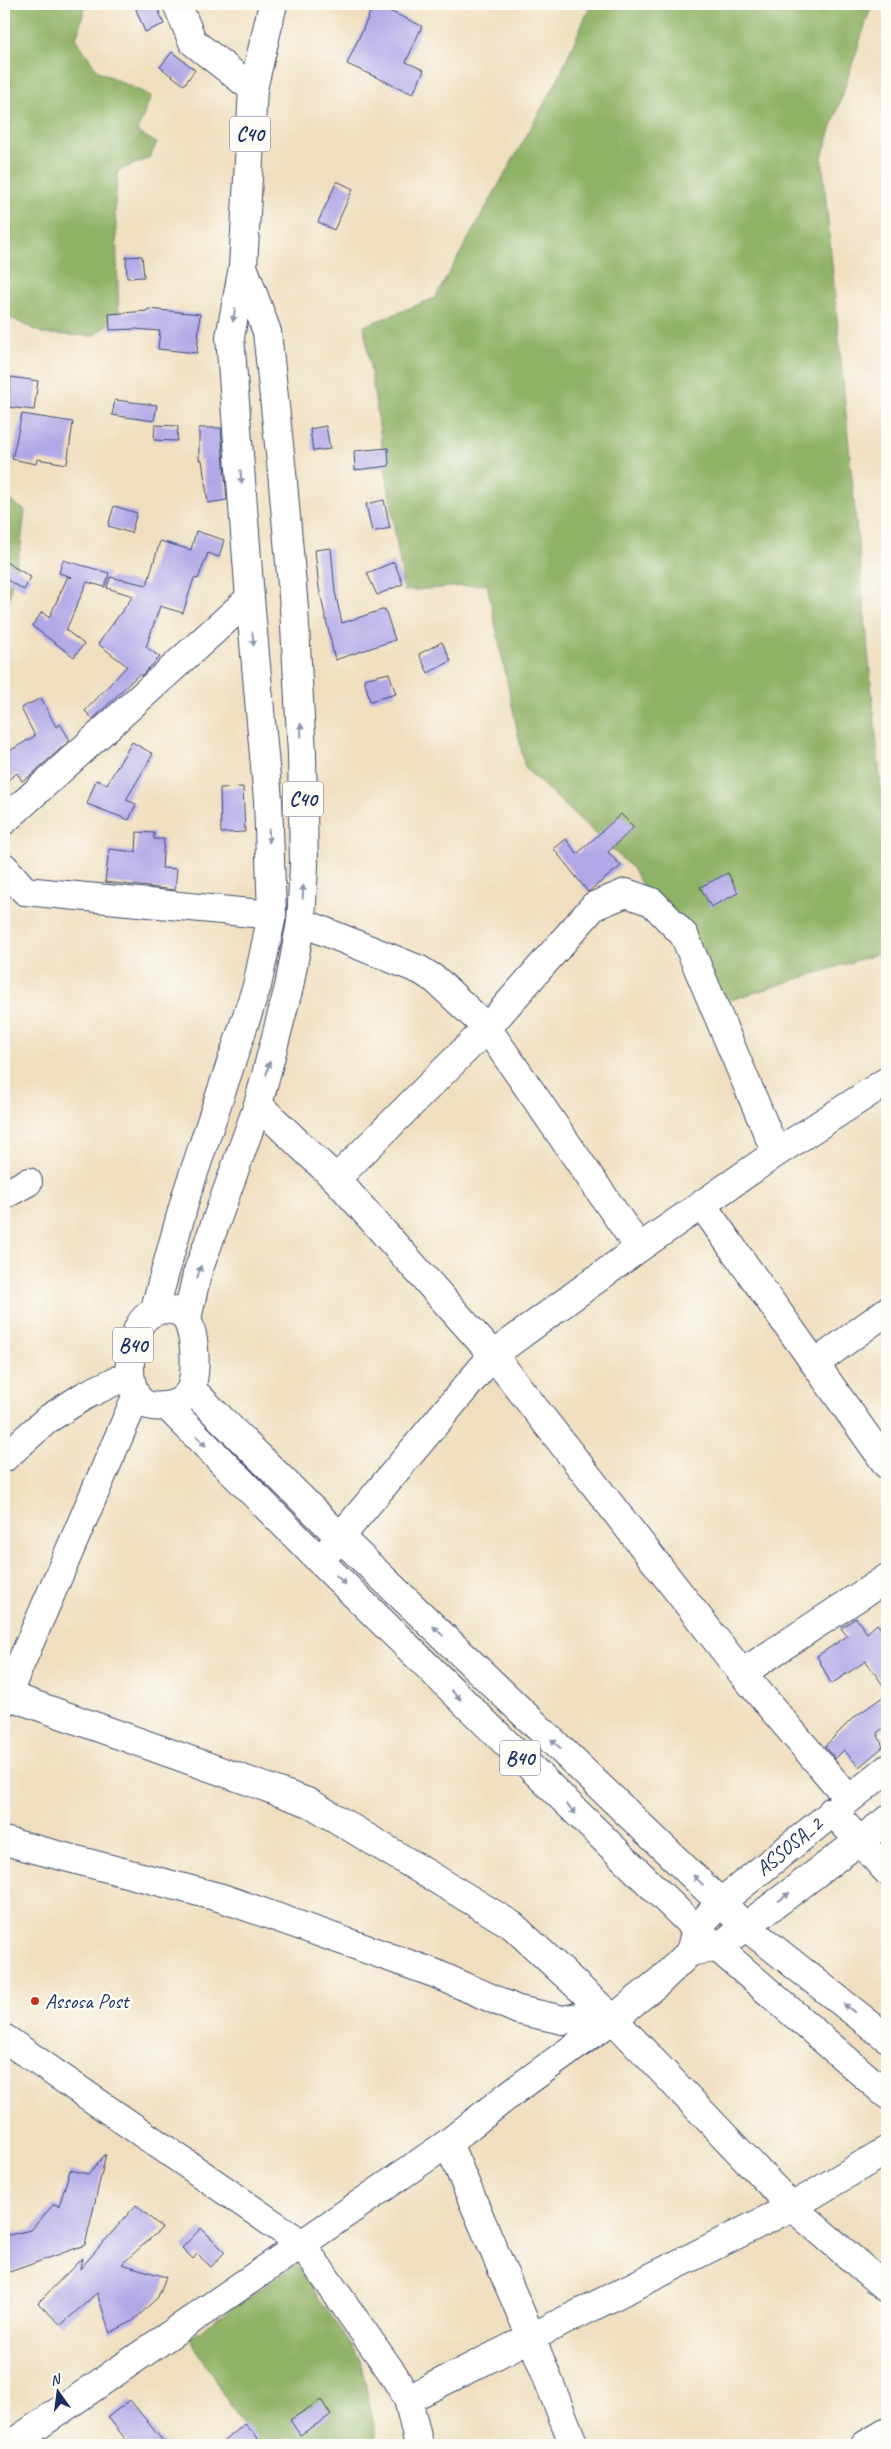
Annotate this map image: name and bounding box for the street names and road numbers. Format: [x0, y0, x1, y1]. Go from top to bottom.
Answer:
road number: C40 [230, 116, 270, 152]
road number: C40 [283, 782, 323, 816]
road number: B40 [113, 1328, 153, 1362]
road number: B40 [500, 1740, 540, 1776]
street label: ASSOSA_2 [750, 1810, 829, 1881]

